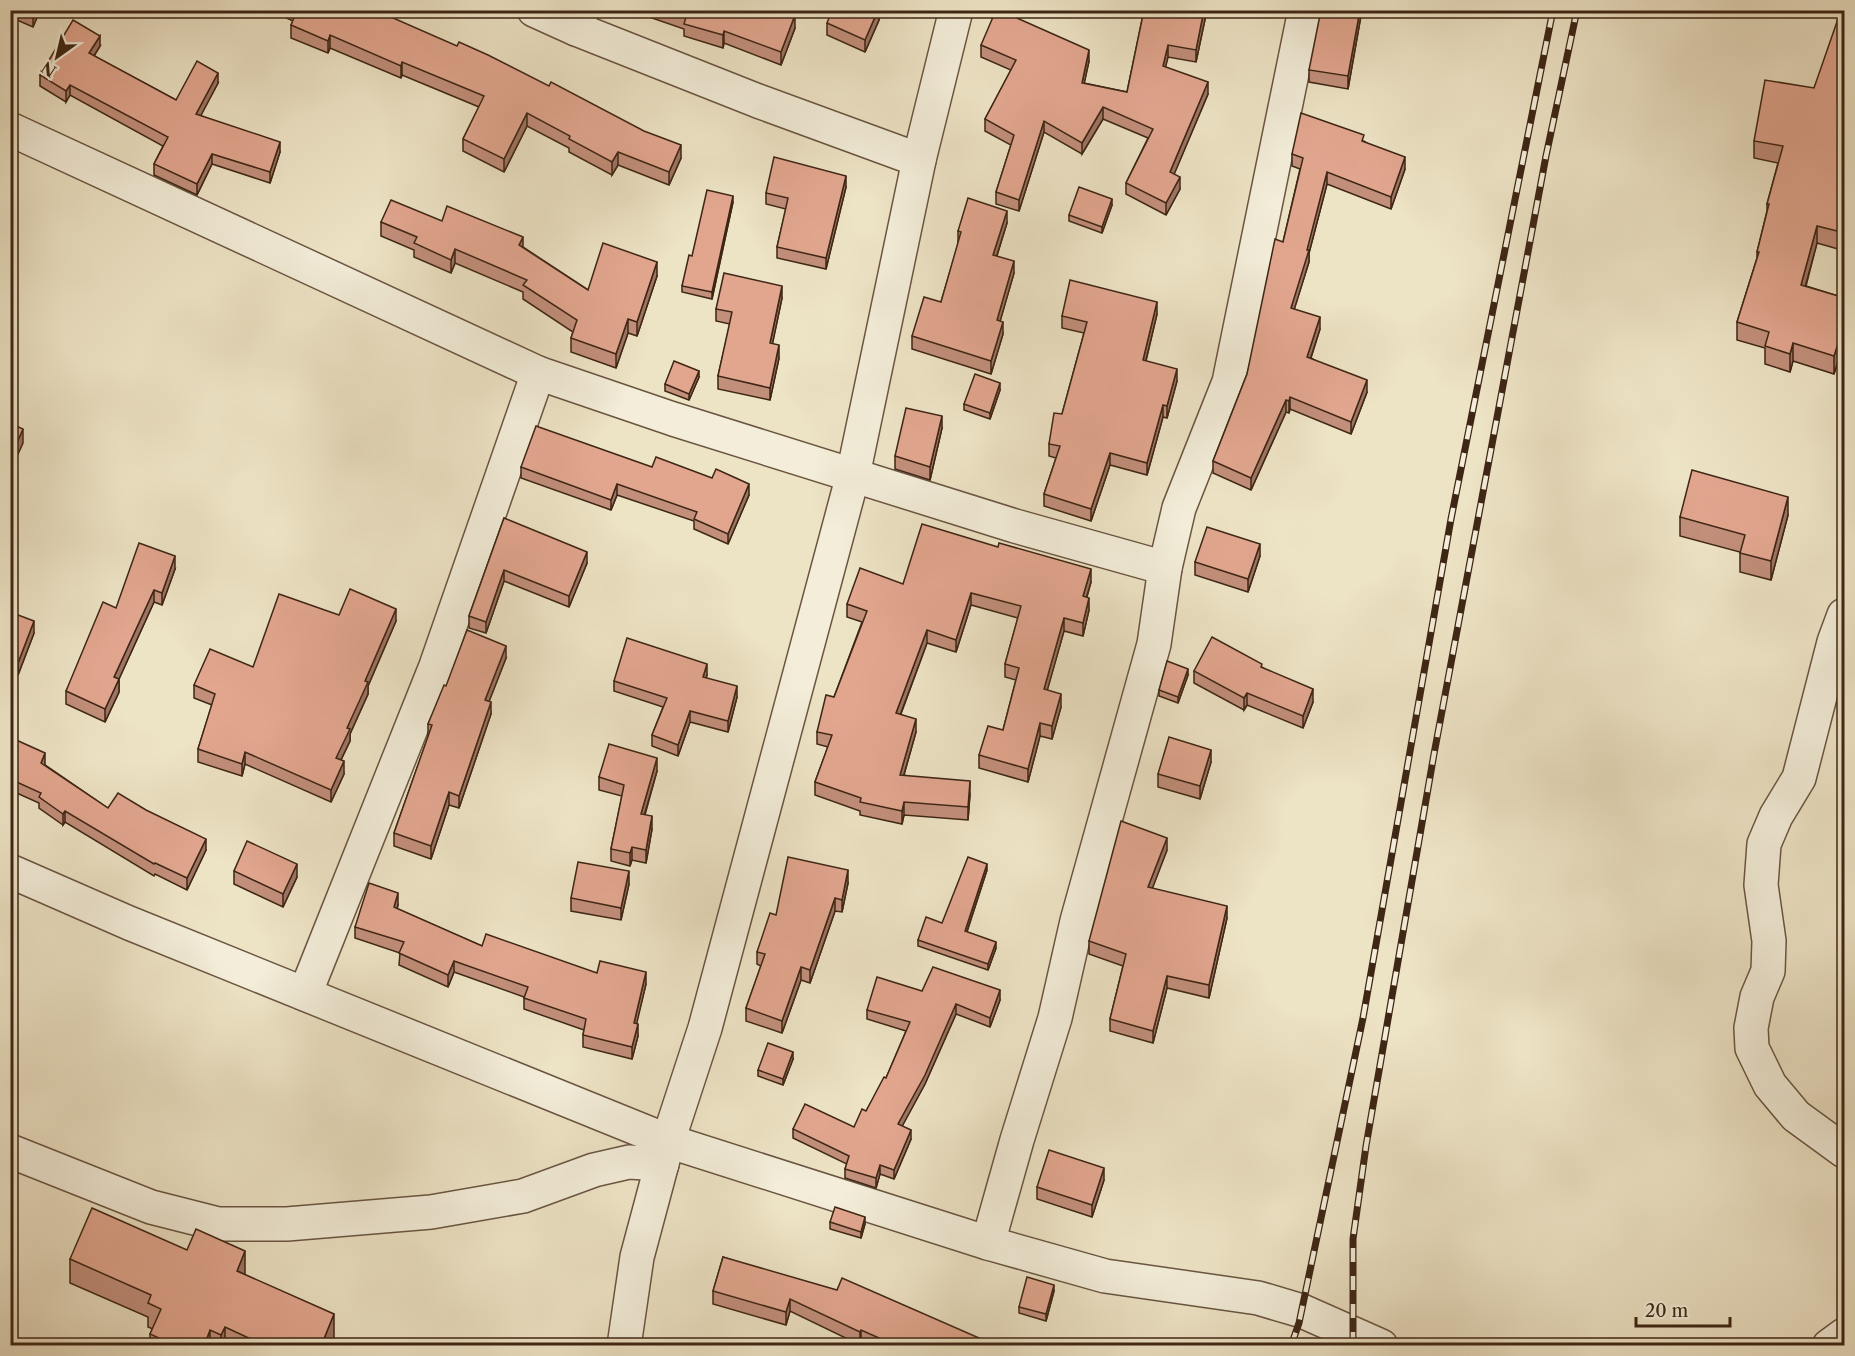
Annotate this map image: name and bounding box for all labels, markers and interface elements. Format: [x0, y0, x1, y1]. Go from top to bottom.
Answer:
north arrow [27, 27, 87, 87]
text: N [37, 57, 60, 82]
scale bar [1636, 1290, 1730, 1328]
text: 20 m [1645, 1300, 1689, 1322]

